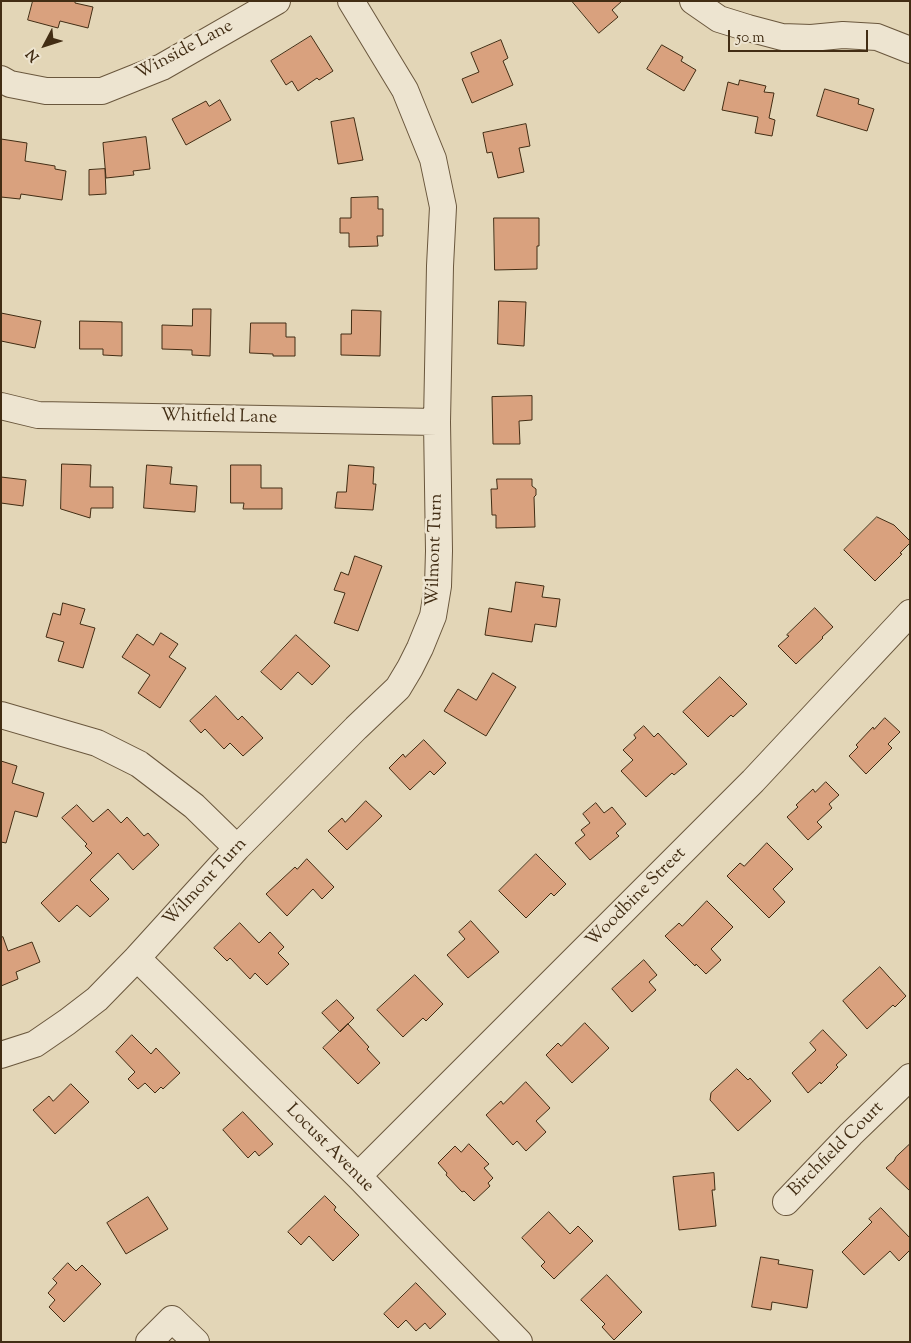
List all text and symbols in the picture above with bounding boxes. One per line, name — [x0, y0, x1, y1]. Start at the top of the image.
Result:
street label: Winside Lane — [133, 16, 237, 86]
north arrow — [20, 20, 70, 70]
scale bar — [731, 20, 871, 52]
text: 50 m — [736, 28, 765, 49]
text: N — [22, 44, 45, 65]
street label: Whitfield Lane — [161, 406, 277, 430]
street label: Wilmont Turn — [423, 493, 449, 607]
street label: Wilmont Turn — [160, 834, 252, 932]
street label: Woodbine Street — [583, 844, 691, 952]
street label: Birchfield Court — [785, 1098, 889, 1202]
street label: Locust Avenue — [280, 1100, 378, 1198]

